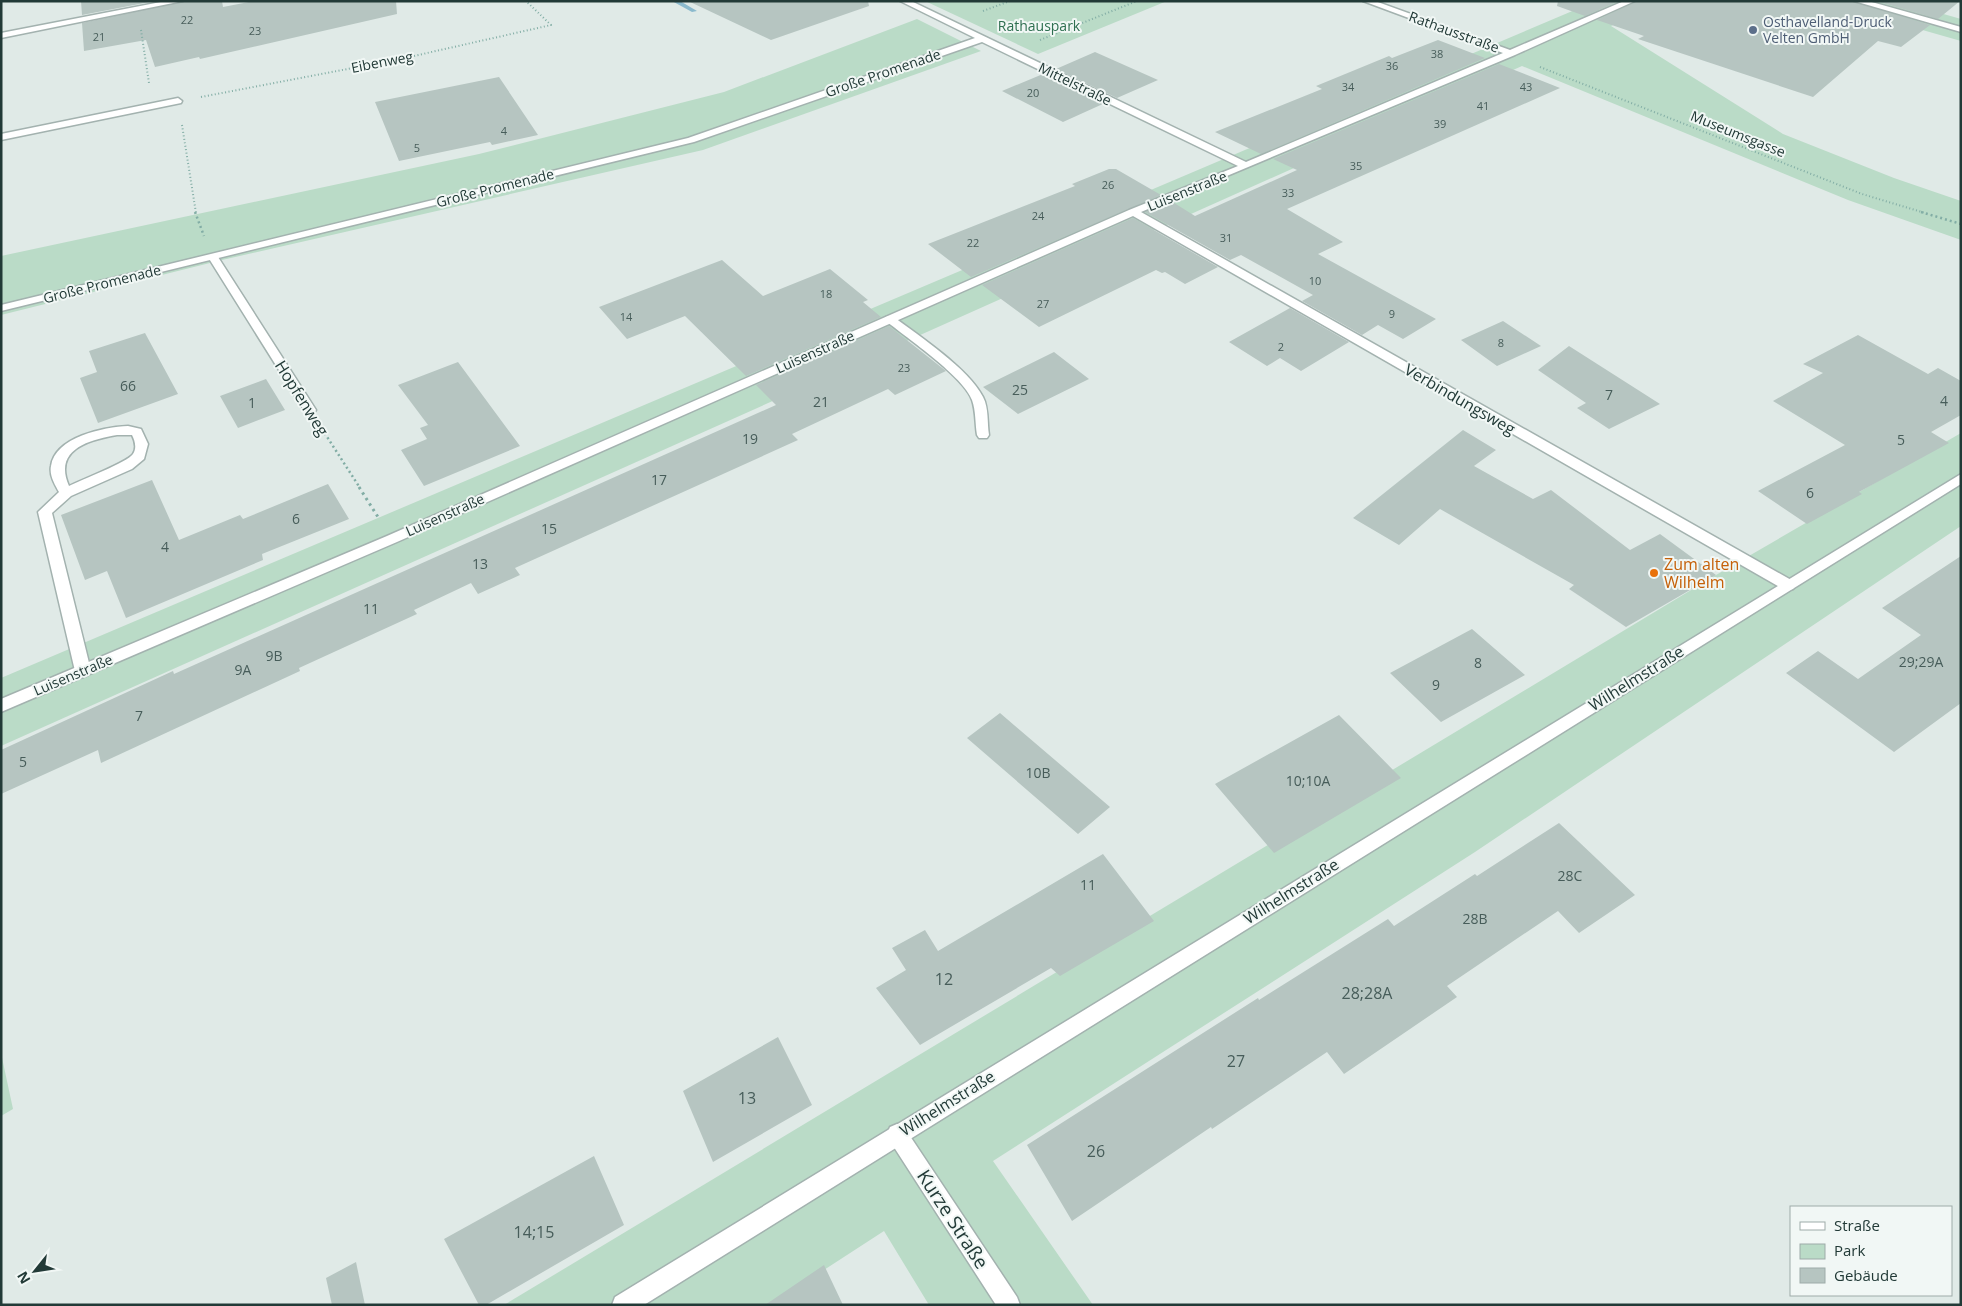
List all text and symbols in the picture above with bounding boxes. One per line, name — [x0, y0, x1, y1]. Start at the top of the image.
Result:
street label: Rathausstraße — [1406, 6, 1502, 57]
house number: 22 — [181, 12, 193, 27]
place label: Osthavelland-Druck Velten GmbH — [1763, 12, 1892, 47]
park label: Rathauspark — [998, 16, 1081, 35]
house number: 23 — [249, 23, 261, 38]
marker: Osthavelland-Druck Velten GmbH — [1747, 24, 1759, 36]
house number: 21 — [93, 29, 105, 44]
street label: Große Promenade — [823, 44, 943, 101]
street label: Eibenweg — [349, 46, 415, 77]
house number: 38 — [1431, 46, 1443, 61]
street label: Mittelstraße — [1035, 58, 1115, 110]
house number: 36 — [1386, 58, 1398, 73]
house number: 34 — [1342, 79, 1355, 94]
house number: 43 — [1520, 79, 1532, 94]
house number: 20 — [1027, 85, 1039, 100]
house number: 41 — [1477, 98, 1489, 113]
street label: Museumsgasse — [1688, 106, 1788, 161]
house number: 39 — [1434, 116, 1446, 131]
house number: 4 — [501, 123, 508, 138]
house number: 5 — [414, 140, 420, 155]
house number: 35 — [1350, 158, 1362, 173]
street label: Große Promenade — [434, 164, 556, 211]
street label: Luisenstraße — [1144, 166, 1230, 215]
house number: 26 — [1102, 177, 1114, 192]
house number: 33 — [1282, 185, 1294, 200]
house number: 24 — [1032, 208, 1045, 223]
house number: 31 — [1220, 230, 1232, 245]
house number: 22 — [967, 235, 979, 250]
street label: Große Promenade — [41, 260, 163, 307]
house number: 10 — [1309, 273, 1321, 288]
house number: 18 — [820, 286, 832, 301]
house number: 27 — [1037, 296, 1049, 311]
house number: 9 — [1389, 306, 1395, 321]
house number: 14 — [620, 309, 633, 324]
street label: Luisenstraße — [772, 326, 857, 377]
house number: 8 — [1498, 335, 1504, 350]
house number: 2 — [1278, 339, 1284, 354]
street label: Hopfenweg — [270, 356, 334, 440]
street label: Verbindungsweg — [1401, 358, 1520, 440]
house number: 23 — [898, 360, 910, 375]
house number: 66 — [120, 376, 136, 395]
house number: 25 — [1012, 380, 1028, 399]
house number: 7 — [1605, 385, 1613, 404]
house number: 4 — [1940, 391, 1948, 410]
house number: 21 — [813, 392, 829, 411]
house number: 1 — [248, 393, 256, 412]
house number: 19 — [742, 429, 758, 448]
house number: 5 — [1897, 430, 1905, 449]
house number: 17 — [651, 470, 667, 489]
house number: 6 — [1806, 483, 1814, 502]
street label: Luisenstraße — [402, 489, 487, 540]
house number: 6 — [292, 509, 300, 528]
house number: 15 — [541, 519, 557, 538]
house number: 4 — [161, 537, 169, 556]
place label: Zum alten Wilhelm — [1664, 553, 1739, 593]
house number: 13 — [472, 554, 488, 573]
marker: Zum alten Wilhelm — [1648, 567, 1660, 579]
house number: 11 — [363, 599, 379, 618]
street label: Wilhelmstraße — [1584, 640, 1688, 716]
house number: 9B — [265, 646, 283, 665]
street label: Luisenstraße — [30, 649, 115, 700]
house number: 29;29A — [1899, 652, 1943, 671]
house number: 8 — [1474, 653, 1482, 672]
house number: 9A — [235, 660, 252, 679]
house number: 9 — [1432, 675, 1440, 694]
house number: 7 — [135, 706, 143, 725]
house number: 5 — [19, 752, 27, 771]
house number: 10B — [1025, 763, 1051, 782]
house number: 10;10A — [1286, 771, 1330, 790]
street label: Wilhelmstraße — [1239, 853, 1343, 929]
house number: 28C — [1558, 866, 1583, 885]
house number: 11 — [1080, 875, 1096, 894]
house number: 28B — [1462, 909, 1488, 928]
house number: 12 — [935, 968, 953, 990]
house number: 28;28A — [1342, 982, 1393, 1004]
house number: 27 — [1227, 1050, 1245, 1072]
street label: Wilhelmstraße — [895, 1065, 999, 1141]
house number: 13 — [738, 1087, 756, 1109]
house number: 26 — [1087, 1140, 1105, 1162]
street label: Kurze Straße — [911, 1164, 995, 1274]
legend — [1790, 1206, 1952, 1296]
text: Straße — [1834, 1215, 1880, 1235]
house number: 14;15 — [514, 1221, 554, 1243]
text: Park — [1834, 1240, 1865, 1260]
north arrow — [10, 1246, 60, 1296]
text: Gebäude — [1834, 1265, 1898, 1285]
text: N — [12, 1268, 34, 1287]

